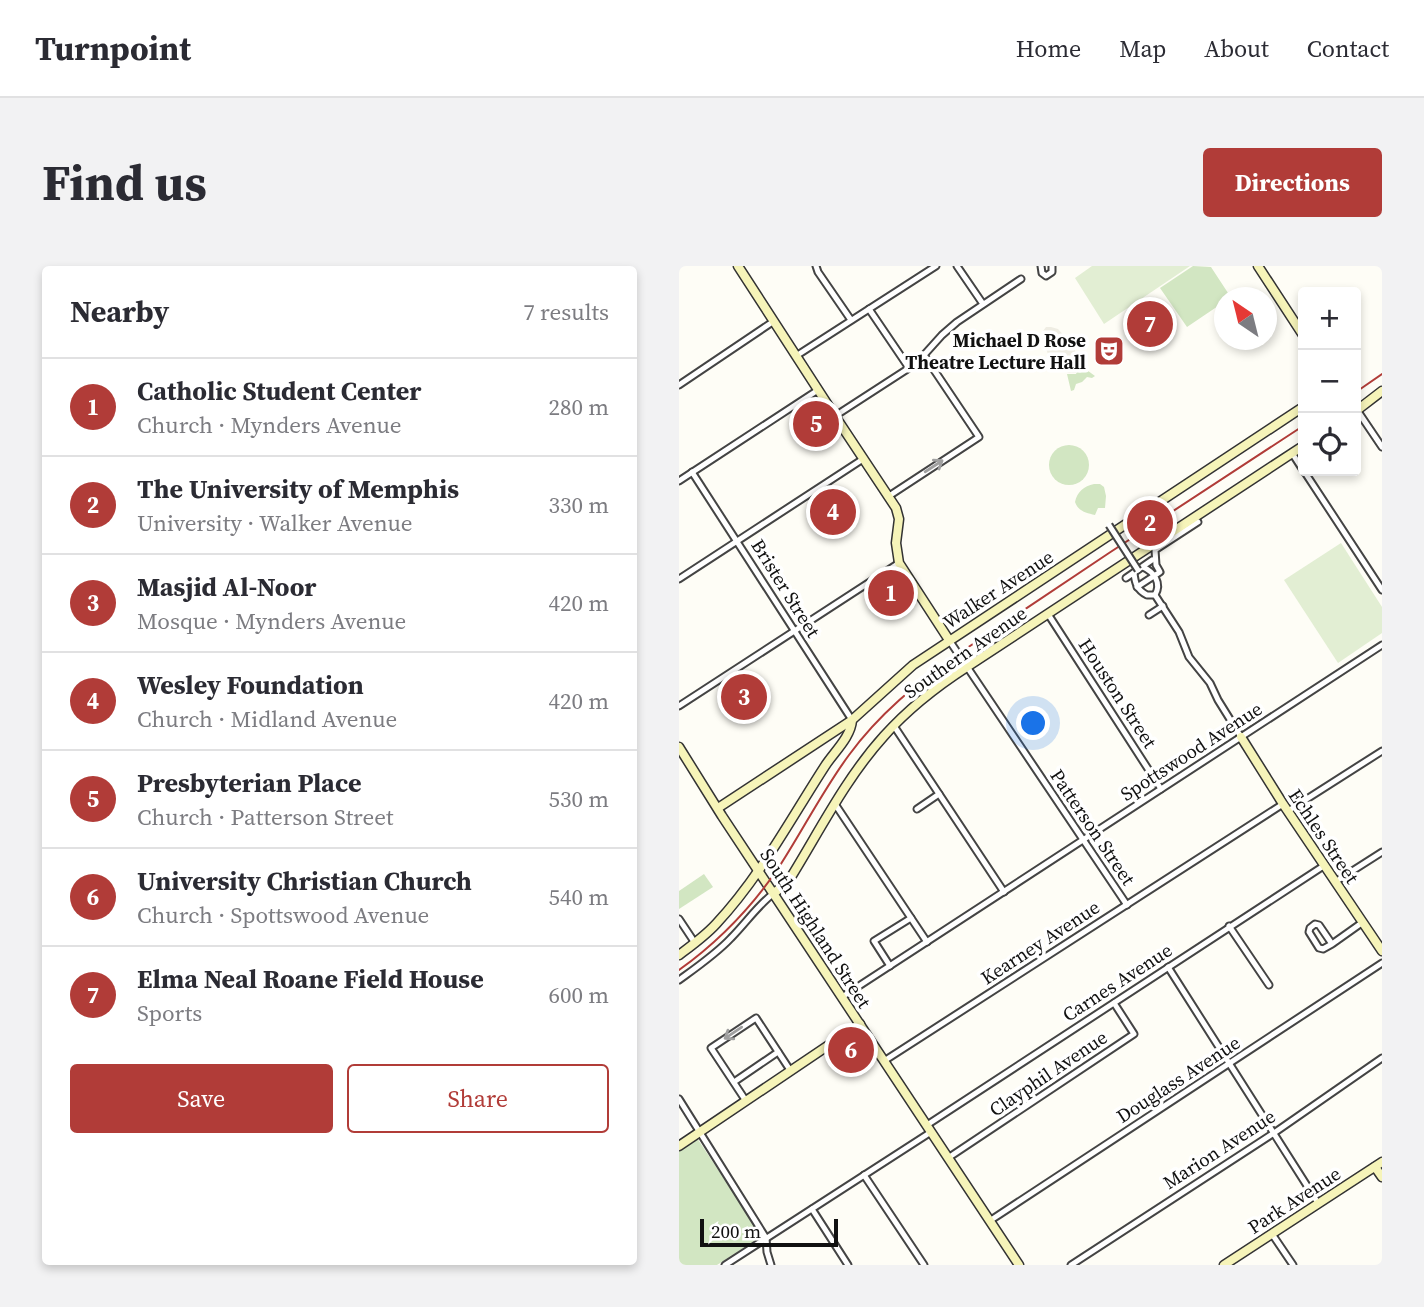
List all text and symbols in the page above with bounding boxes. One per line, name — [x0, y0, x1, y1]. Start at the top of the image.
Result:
text: Turnpoint — [35, 26, 191, 71]
text: Home — [1016, 32, 1081, 65]
text: Map — [1119, 32, 1166, 65]
text: About — [1204, 32, 1269, 65]
text: Contact — [1307, 32, 1389, 65]
button: Directions — [1203, 148, 1382, 217]
text: Find us — [42, 149, 207, 216]
north arrow — [1214, 287, 1277, 350]
map controls — [1298, 287, 1361, 476]
button: + — [1298, 287, 1361, 350]
text: Nearby — [70, 291, 169, 332]
text: 7 results — [523, 296, 609, 328]
pin: 7 — [1127, 298, 1173, 350]
place label: Michael D Rose Theatre Lecture Hall — [905, 327, 1086, 375]
theatre icon: Michael D Rose Theatre Lecture Hall — [1092, 334, 1126, 368]
button: − — [1298, 350, 1361, 413]
text: Catholic Student Center — [137, 373, 421, 409]
text: 1 — [87, 391, 99, 423]
text: 280 m — [548, 391, 609, 423]
pin: 5 — [793, 398, 839, 450]
text: Church · Mynders Avenue — [137, 409, 401, 441]
button: locate — [1298, 413, 1361, 476]
one-way arrow — [924, 459, 943, 474]
text: The University of Memphis — [137, 471, 459, 507]
pin: 4 — [810, 486, 856, 538]
text: 2 — [87, 489, 99, 521]
text: 330 m — [548, 489, 609, 521]
pin: 2 — [1127, 497, 1173, 549]
text: University · Walker Avenue — [137, 507, 412, 539]
street label: Brister Street — [745, 534, 827, 643]
street label: Walker Avenue — [938, 544, 1058, 634]
pin: 1 — [868, 567, 914, 619]
text: Masjid Al-Noor — [137, 569, 316, 605]
text: 3 — [87, 587, 99, 619]
text: 420 m — [548, 587, 609, 619]
street label: Southern Avenue — [898, 600, 1032, 704]
text: Mosque · Mynders Avenue — [137, 605, 406, 637]
street label: Houston Street — [1073, 633, 1164, 754]
text: Wesley Foundation — [137, 667, 364, 703]
pin: 3 — [721, 671, 767, 723]
text: 4 — [87, 685, 99, 717]
text: 420 m — [548, 685, 609, 717]
street label: Spottswood Avenue — [1115, 695, 1267, 807]
text: Church · Midland Avenue — [137, 703, 397, 735]
your location — [1016, 706, 1050, 740]
street label: Patterson Street — [1045, 764, 1142, 891]
text: Presbyterian Place — [137, 765, 362, 801]
text: 5 — [87, 783, 99, 815]
text: 530 m — [548, 783, 609, 815]
street label: Echles Street — [1283, 784, 1366, 889]
text: Church · Patterson Street — [137, 801, 394, 833]
street label: South Highland Street — [755, 843, 878, 1014]
text: University Christian Church — [137, 863, 472, 899]
text: 6 — [87, 881, 99, 913]
text: 540 m — [548, 881, 609, 913]
street label: Kearney Avenue — [975, 894, 1105, 990]
text: Church · Spottswood Avenue — [137, 899, 429, 931]
street label: Carnes Avenue — [1057, 937, 1177, 1027]
text: Elma Neal Roane Field House — [137, 961, 484, 997]
text: 7 — [87, 979, 99, 1011]
text: 600 m — [548, 979, 609, 1011]
text: Sports — [137, 997, 202, 1029]
pin: 6 — [828, 1024, 874, 1076]
street label: Clayphil Avenue — [984, 1024, 1112, 1122]
one-way arrow — [724, 1025, 743, 1040]
street label: Douglass Avenue — [1111, 1029, 1245, 1129]
button: Save — [70, 1064, 333, 1133]
button: Share — [347, 1064, 609, 1133]
street label: Marion Avenue — [1158, 1103, 1280, 1195]
street label: Park Avenue — [1243, 1160, 1345, 1240]
scale bar — [700, 1216, 838, 1248]
text: 200 m — [711, 1218, 761, 1244]

